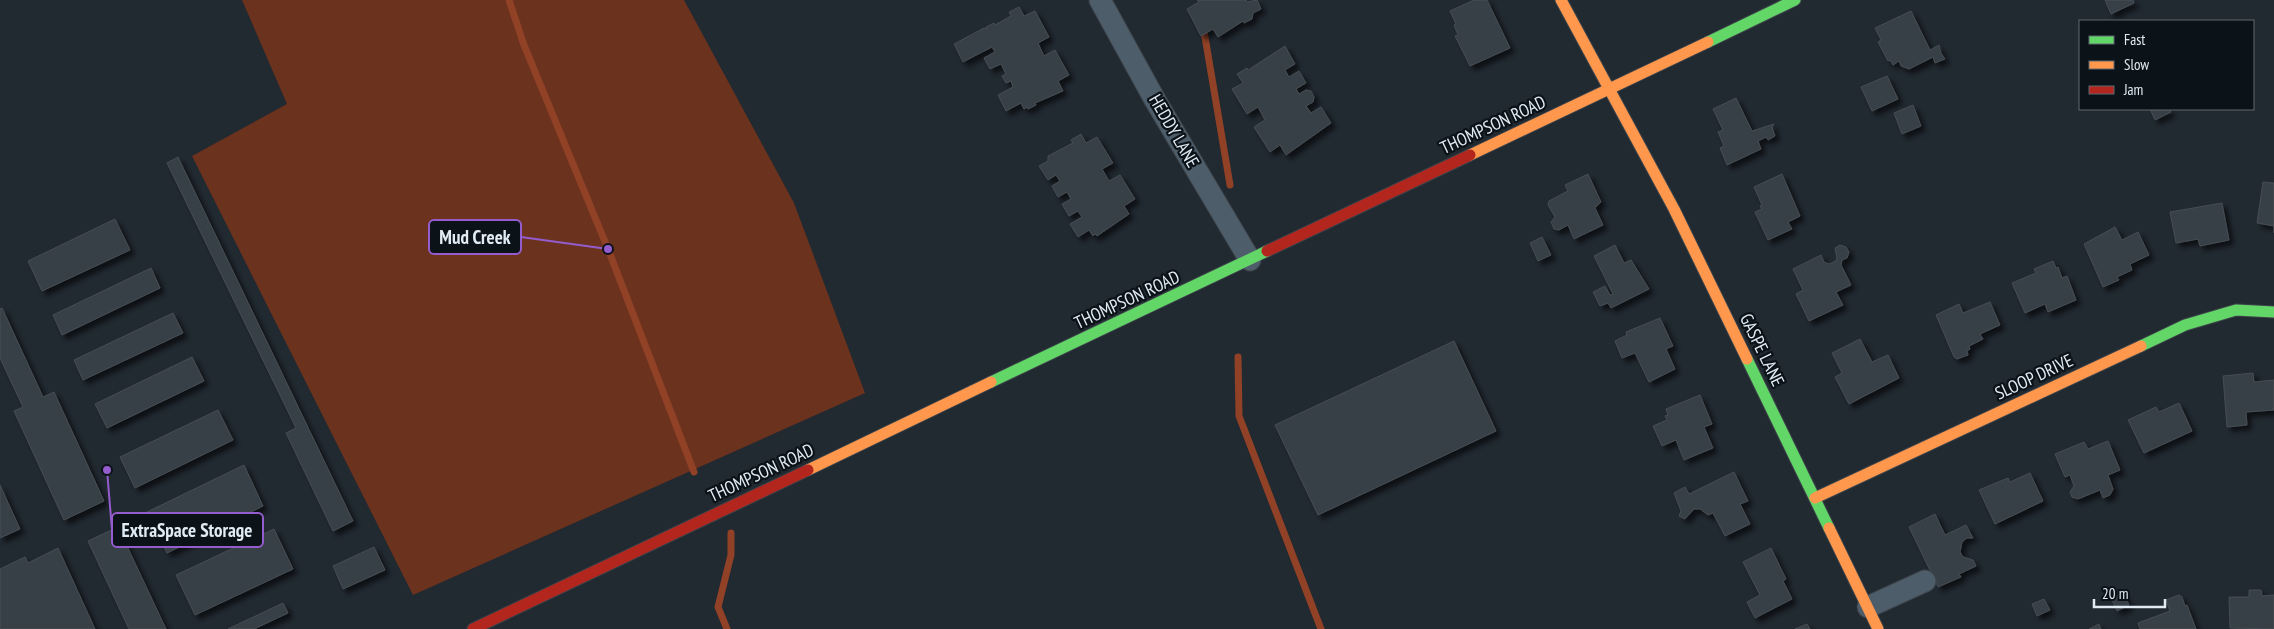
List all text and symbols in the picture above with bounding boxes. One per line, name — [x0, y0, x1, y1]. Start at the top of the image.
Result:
legend — [2079, 20, 2254, 110]
text: Fast — [2124, 30, 2145, 49]
text: Slow — [2124, 55, 2149, 74]
text: Jam — [2123, 80, 2143, 99]
street label: HEDDY LANE — [1144, 90, 1205, 171]
street label: THOMPSON ROAD — [1436, 90, 1549, 159]
callout: Mud Creek — [429, 220, 521, 254]
text: Mud Creek — [439, 225, 511, 249]
street label: THOMPSON ROAD — [1070, 265, 1183, 334]
street label: GASPE LANE — [1735, 310, 1790, 390]
street label: SLOOP DRIVE — [1991, 348, 2077, 405]
street label: THOMPSON ROAD — [704, 438, 817, 507]
callout: ExtraSpace Storage — [112, 513, 263, 547]
text: ExtraSpace Storage — [122, 518, 252, 542]
scale bar — [2094, 576, 2165, 608]
text: 20 m — [2102, 584, 2128, 603]

